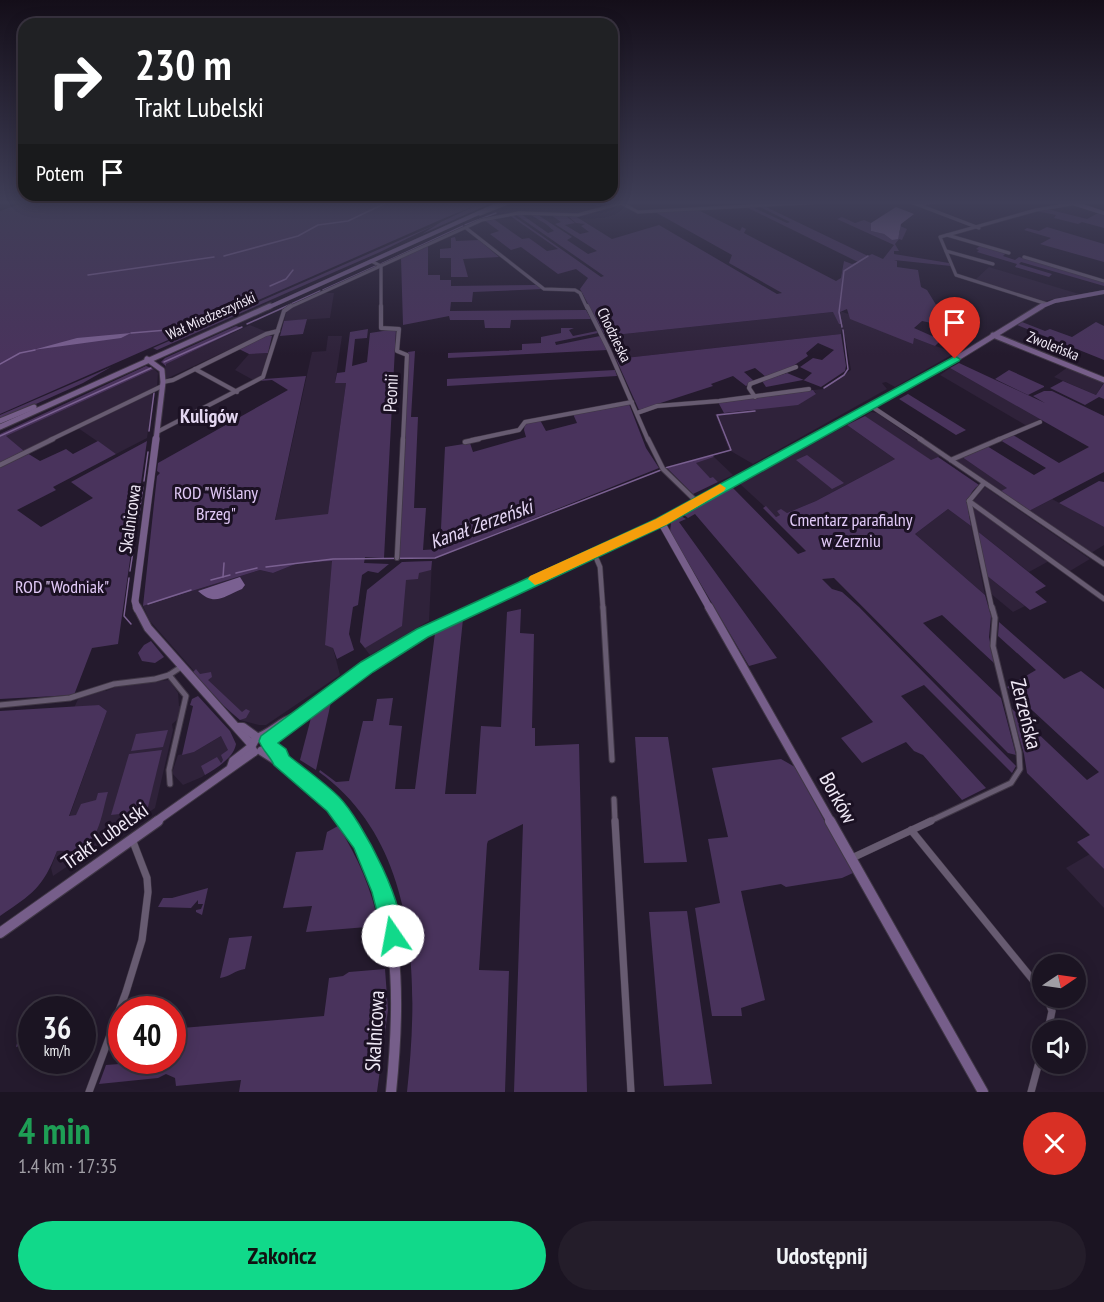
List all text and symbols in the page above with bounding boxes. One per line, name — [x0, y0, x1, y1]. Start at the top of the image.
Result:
text: 230 m — [135, 37, 232, 92]
icon: right — [36, 42, 114, 120]
text: Trakt Lubelski — [135, 90, 264, 124]
icon: arrive — [96, 156, 129, 189]
text: Potem — [36, 159, 84, 187]
street label: Wał Miedzeszyński — [163, 287, 258, 344]
pin — [929, 297, 980, 359]
street label: Chodzieska — [593, 304, 636, 365]
icon: arrive — [938, 306, 971, 339]
street label: Zwoleńska — [1024, 326, 1082, 365]
street label: Peonii — [378, 373, 403, 413]
district label: Kuligów — [180, 403, 239, 429]
park label: ROD "Wiślany Brzeg" — [174, 481, 258, 525]
street label: Skalnicowa — [113, 483, 146, 555]
water label: Kanał Zerzeński — [426, 493, 538, 555]
park label: Cmentarz parafialny w Zerzniu — [789, 508, 913, 552]
park label: ROD "Wodniak" — [15, 575, 109, 598]
street label: Zerzeńska — [1005, 676, 1048, 752]
street label: Borków — [814, 768, 864, 828]
street label: Trakt Lubelski — [56, 796, 153, 875]
position arrow — [361, 904, 425, 968]
north arrow — [1032, 954, 1086, 1008]
map controls — [1032, 954, 1086, 1074]
street label: Skalnicowa — [359, 990, 390, 1072]
speed limit sign: 40 — [108, 996, 186, 1074]
text: 36 — [43, 1008, 71, 1047]
button: sound — [1032, 1020, 1086, 1074]
text: km/h — [44, 1041, 70, 1060]
text: 4 min — [18, 1107, 91, 1154]
button: close — [1023, 1112, 1086, 1175]
text: 1.4 km · 17:35 — [18, 1153, 117, 1179]
button: Zakończ — [18, 1221, 546, 1290]
button: Udostępnij — [558, 1221, 1086, 1290]

